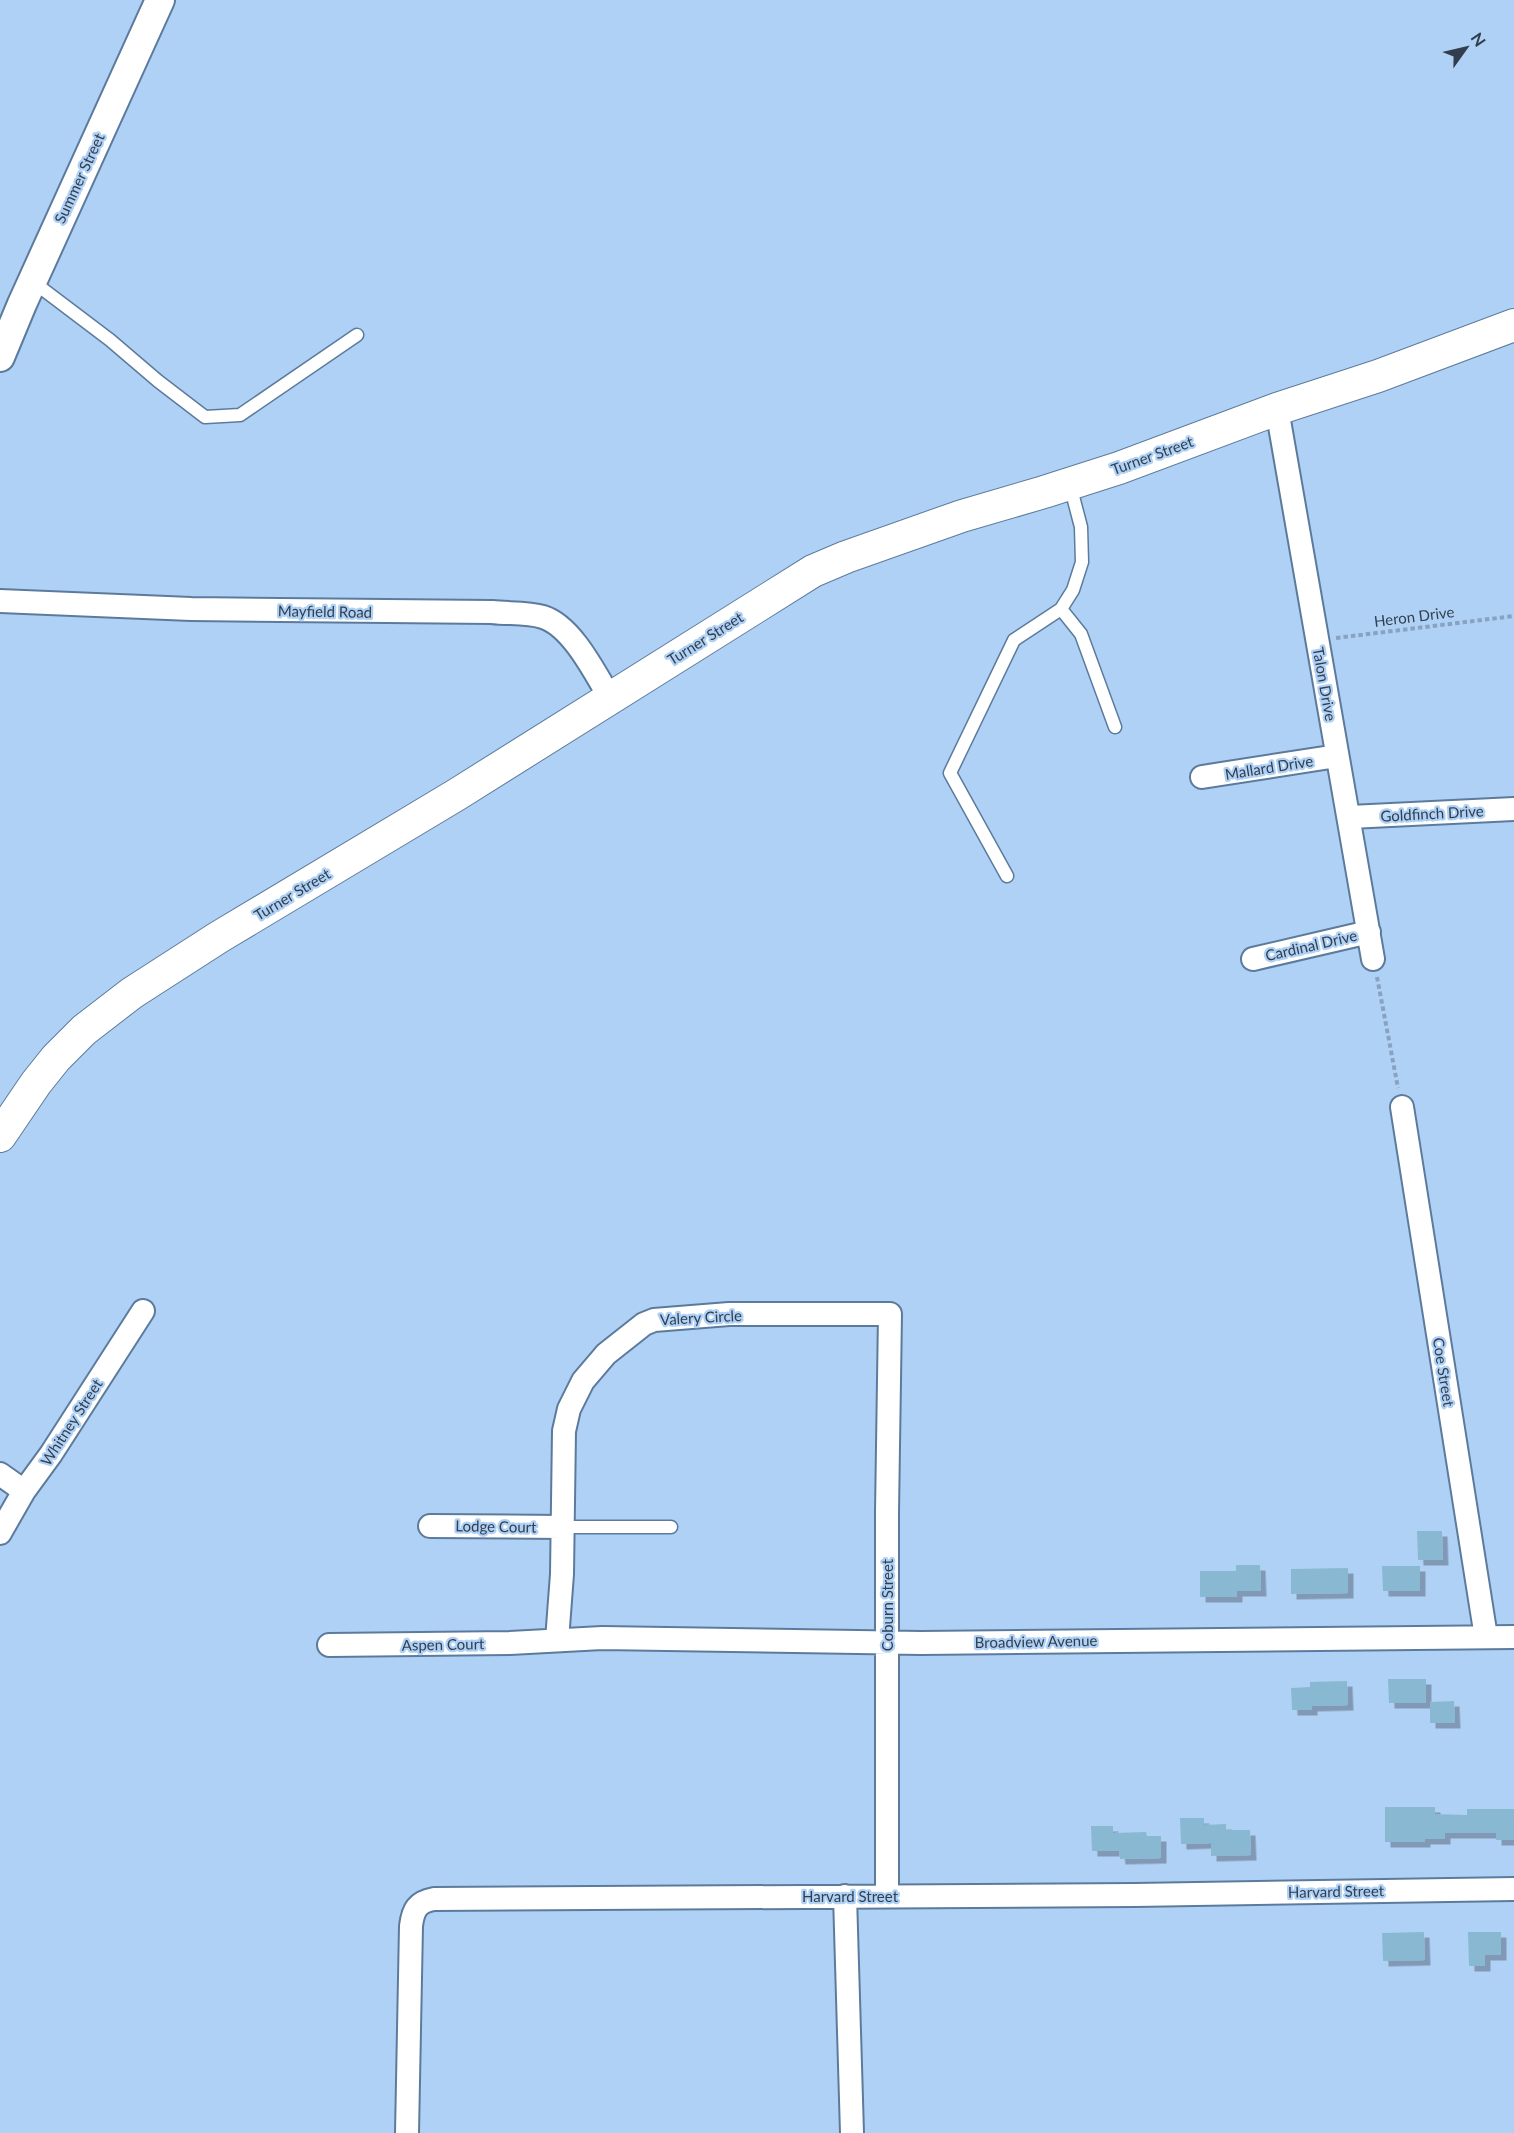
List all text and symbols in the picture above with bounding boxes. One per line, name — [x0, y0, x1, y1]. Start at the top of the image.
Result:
north arrow — [1436, 18, 1496, 78]
text: N — [1468, 29, 1490, 50]
street label: Summer Street — [50, 129, 108, 226]
street label: Turner Street — [1109, 432, 1196, 478]
street label: Mayfield Road — [278, 601, 372, 621]
street label: Heron Drive — [1373, 602, 1455, 630]
street label: Turner Street — [664, 607, 747, 668]
street label: Talon Drive — [1310, 646, 1340, 722]
street label: Mallard Drive — [1224, 751, 1314, 783]
street label: Goldfinch Drive — [1380, 801, 1484, 825]
street label: Turner Street — [251, 864, 334, 924]
street label: Cardinal Drive — [1263, 926, 1359, 964]
street label: Valery Circle — [660, 1306, 743, 1328]
street label: Coe Street — [1430, 1336, 1458, 1408]
street label: Whitney Street — [36, 1375, 106, 1469]
street label: Lodge Court — [455, 1516, 537, 1536]
street label: Coburn Street — [878, 1558, 896, 1651]
street label: Broadview Avenue — [975, 1631, 1098, 1651]
street label: Aspen Court — [401, 1634, 485, 1654]
street label: Harvard Street — [1288, 1881, 1385, 1901]
street label: Harvard Street — [802, 1887, 899, 1905]

